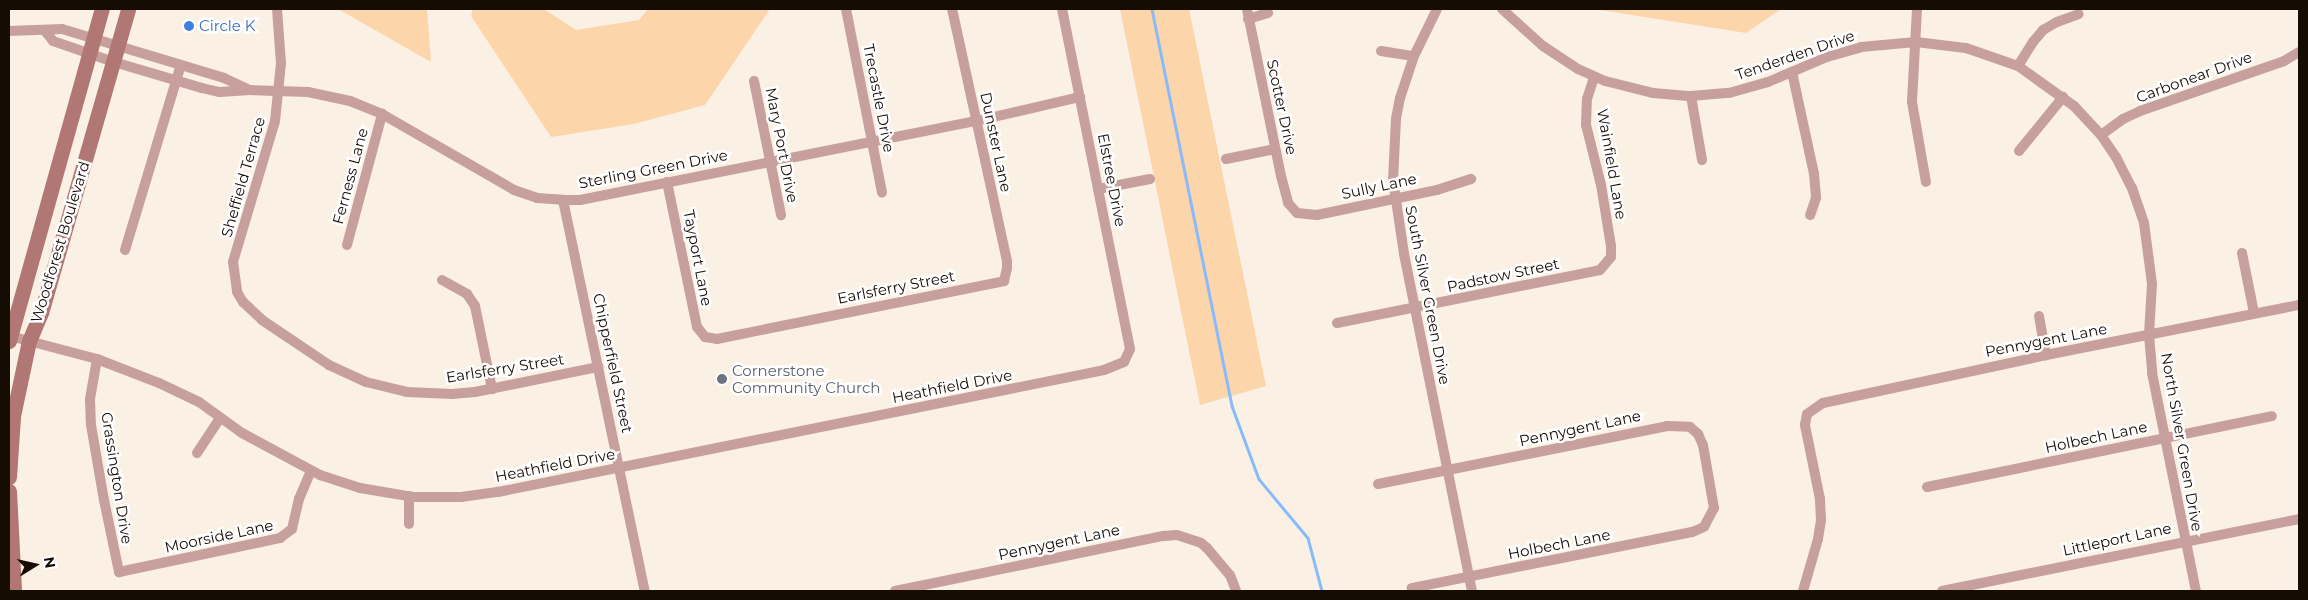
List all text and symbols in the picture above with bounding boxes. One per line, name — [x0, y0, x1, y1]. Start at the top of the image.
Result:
place label: Circle K — [199, 17, 256, 35]
marker: Circle K — [183, 20, 195, 32]
street label: Tenderden Drive — [1733, 26, 1857, 84]
street label: Trecastle Drive — [860, 42, 898, 154]
street label: Carbonear Drive — [2134, 48, 2254, 106]
street label: Scotter Drive — [1263, 58, 1301, 156]
street label: Mary Port Drive — [762, 86, 802, 204]
street label: Dunster Lane — [977, 90, 1015, 194]
street label: Wainfield Lane — [1593, 107, 1631, 221]
street label: Sheffield Terrace — [217, 115, 269, 239]
street label: Ferness Lane — [329, 126, 371, 226]
street label: Elstree Drive — [1094, 132, 1130, 228]
street label: Sterling Green Drive — [577, 146, 729, 192]
street label: Woodforest Boulevard — [27, 159, 93, 325]
street label: Sully Lane — [1340, 169, 1418, 203]
street label: South Silver Green Drive — [1402, 204, 1454, 386]
street label: Tayport Lane — [680, 208, 716, 308]
street label: Padstow Street — [1445, 254, 1561, 296]
street label: Earlsferry Street — [836, 267, 956, 307]
street label: Chipperfield Street — [589, 292, 637, 434]
street label: Pennygent Lane — [1983, 319, 2109, 361]
street label: Earlsferry Street — [445, 350, 565, 386]
street label: North Silver Green Drive — [2157, 351, 2207, 533]
place label: Cornerstone Community Church — [732, 361, 880, 396]
street label: Heathfield Drive — [891, 366, 1013, 406]
marker: Cornerstone Community Church — [716, 373, 728, 385]
street label: Pennygent Lane — [1518, 406, 1642, 450]
street label: Grassington Drive — [98, 411, 136, 545]
street label: Holbech Lane — [2043, 417, 2149, 457]
street label: Heathfield Drive — [494, 445, 616, 485]
street label: Moorside Lane — [163, 516, 275, 556]
street label: Littleport Lane — [2061, 519, 2173, 559]
street label: Pennygent Lane — [997, 520, 1121, 564]
street label: Holbech Lane — [1506, 525, 1612, 563]
north arrow — [10, 540, 60, 590]
text: N — [40, 555, 60, 570]

